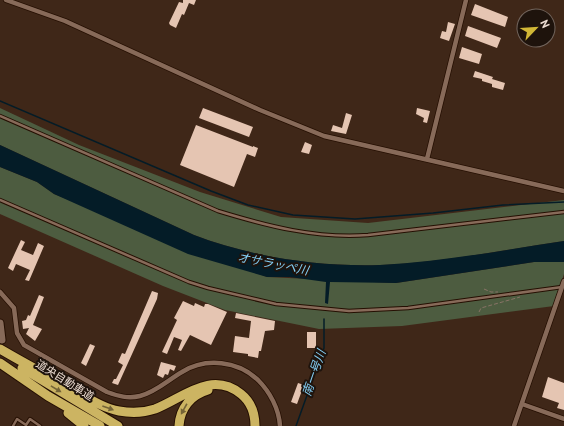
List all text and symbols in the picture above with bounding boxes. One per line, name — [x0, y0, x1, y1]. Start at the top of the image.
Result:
north arrow — [516, 8, 556, 48]
text: N — [537, 18, 553, 30]
water label: オサラッペ川 — [236, 249, 312, 278]
water label: 南一号川 — [299, 346, 329, 398]
street label: 道央自動車道 — [33, 357, 97, 403]
one-way arrow — [50, 386, 62, 393]
one-way arrow — [180, 403, 187, 415]
one-way arrow — [103, 405, 115, 411]

